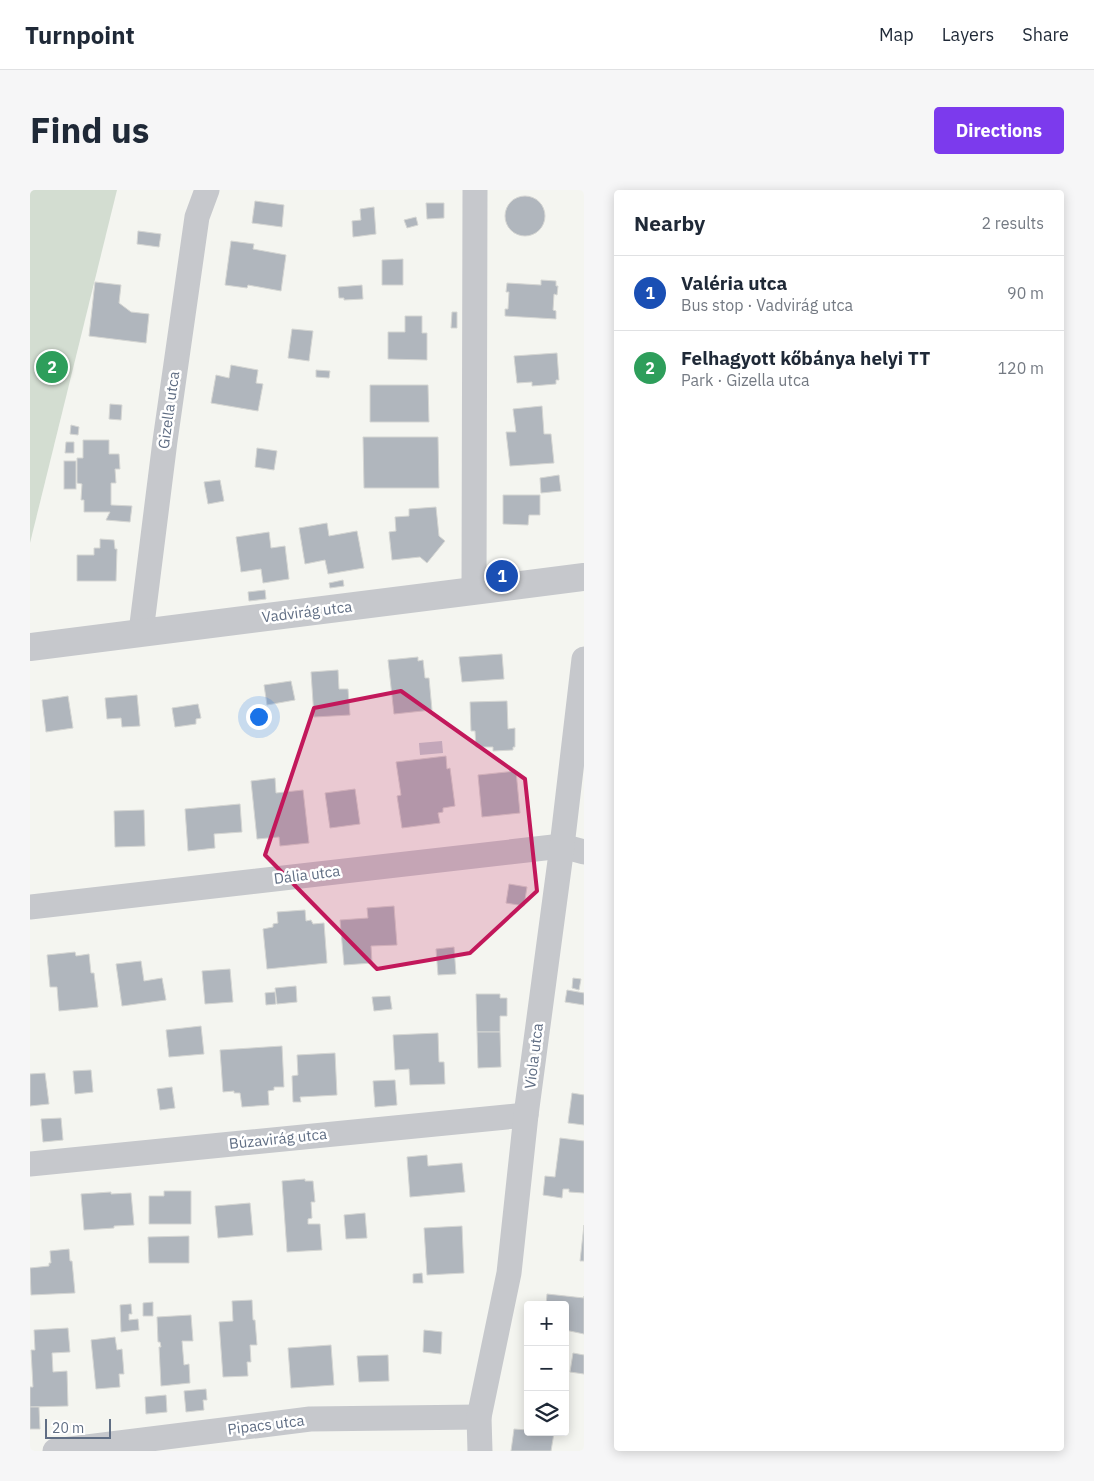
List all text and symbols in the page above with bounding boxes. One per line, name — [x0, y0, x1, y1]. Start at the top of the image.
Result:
text: Turnpoint — [25, 19, 135, 51]
text: Map — [879, 23, 914, 46]
text: Layers — [942, 23, 994, 46]
text: Share — [1022, 23, 1069, 46]
text: Find us — [30, 107, 149, 153]
button: Directions — [934, 107, 1064, 154]
text: Nearby — [634, 209, 705, 237]
text: 2 results — [981, 213, 1044, 233]
text: Valéria utca — [681, 271, 787, 295]
text: 1 — [645, 283, 655, 303]
text: 90 m — [1007, 283, 1044, 303]
text: Bus stop · Vadvirág utca — [681, 295, 853, 315]
text: Felhagyott kőbánya helyi TT — [681, 346, 930, 370]
pin: 2 — [36, 348, 68, 386]
text: 2 — [645, 358, 655, 378]
text: 120 m — [997, 358, 1044, 378]
street label: Gizella utca — [154, 370, 183, 450]
text: Park · Gizella utca — [681, 370, 810, 390]
pin: 1 — [486, 557, 518, 595]
street label: Vadvirág utca — [261, 597, 353, 626]
your location — [246, 704, 272, 730]
street label: Dália utca — [273, 861, 341, 888]
street label: Viola utca — [520, 1022, 547, 1090]
street label: Búzavirág utca — [228, 1124, 328, 1153]
map controls — [524, 1301, 569, 1436]
button: + — [524, 1301, 569, 1346]
button: − — [524, 1346, 569, 1391]
button: layers — [524, 1391, 569, 1436]
street label: Pipacs utca — [226, 1410, 305, 1439]
scale bar — [45, 1416, 111, 1439]
text: 20 m — [52, 1419, 84, 1437]

